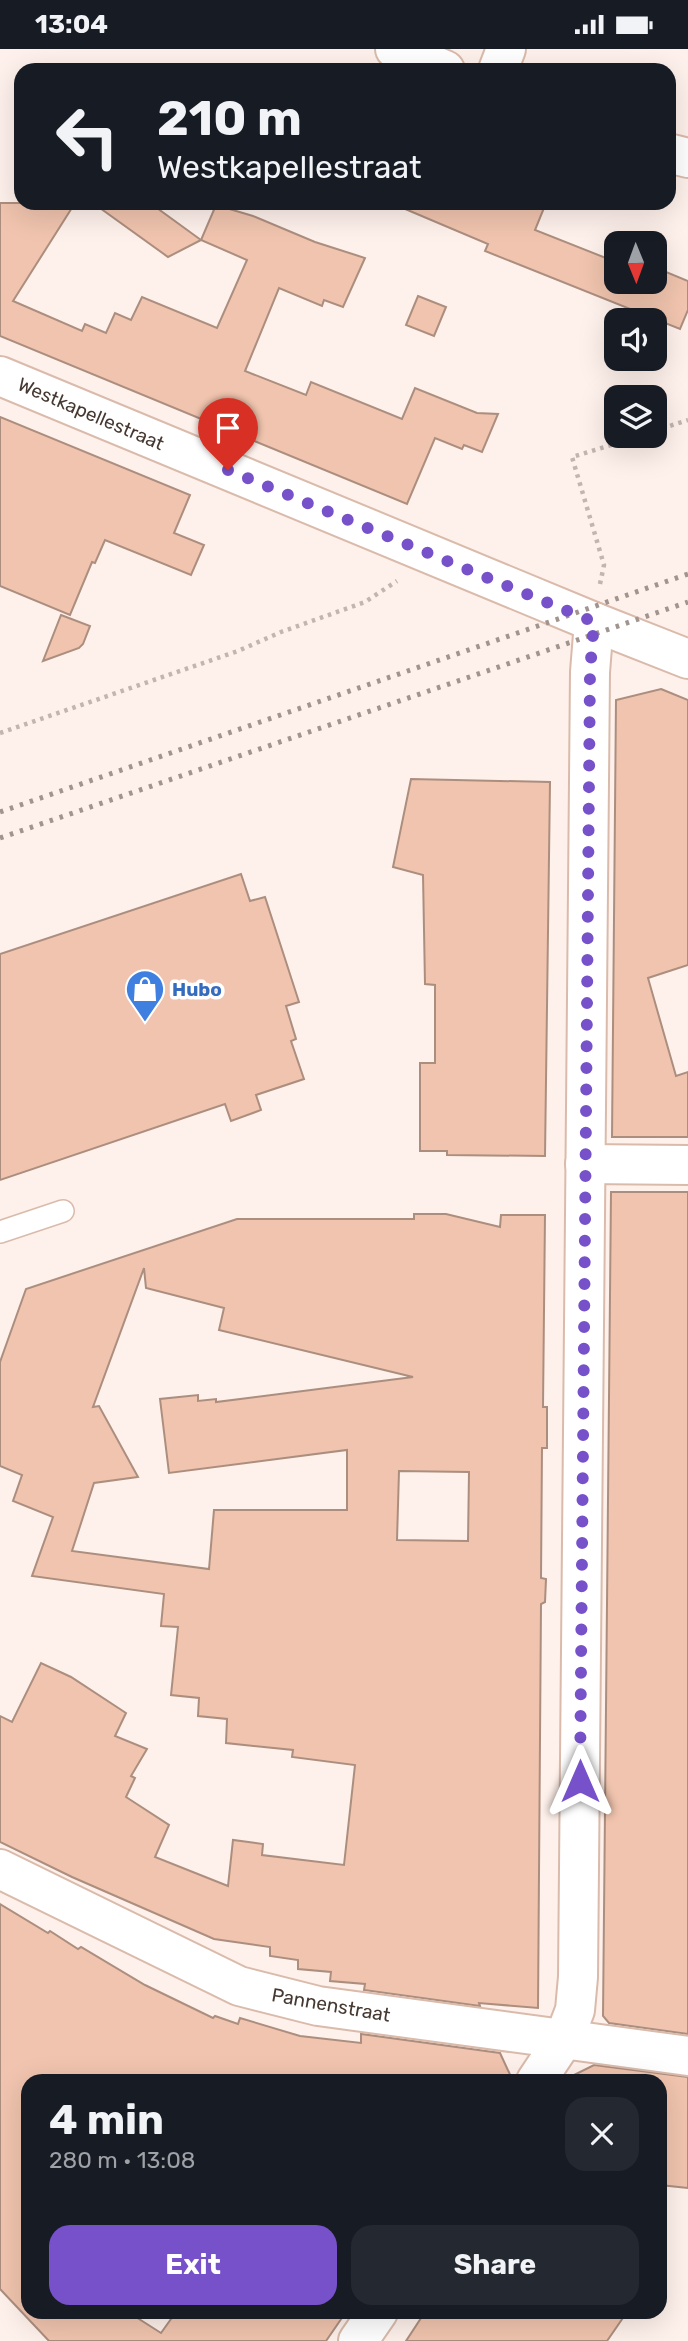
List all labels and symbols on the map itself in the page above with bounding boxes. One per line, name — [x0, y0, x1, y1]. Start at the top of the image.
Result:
north arrow — [604, 231, 667, 294]
street label: Westkapellestraat — [14, 373, 168, 455]
pin — [198, 398, 258, 470]
shop icon: Hubo — [124, 968, 166, 1023]
place label: Hubo — [172, 978, 222, 1001]
position arrow — [543, 1744, 617, 1818]
street label: Pannenstraat — [270, 1983, 393, 2027]

